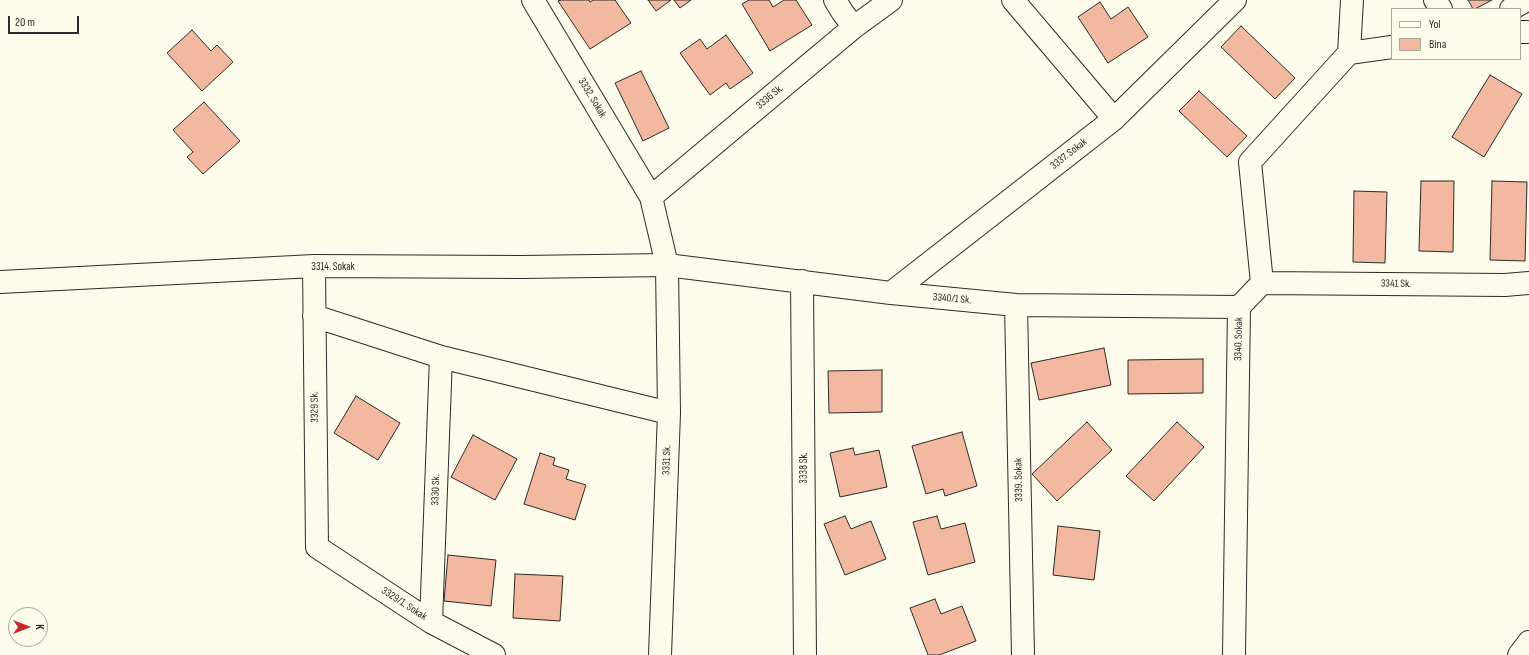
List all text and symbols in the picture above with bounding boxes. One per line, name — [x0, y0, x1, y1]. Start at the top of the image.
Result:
scale bar — [10, 8, 81, 34]
legend — [1391, 8, 1521, 60]
text: 20 m — [15, 15, 35, 30]
text: Yol — [1429, 17, 1441, 32]
text: Bina — [1429, 37, 1446, 52]
street label: 3332. Sokak — [575, 76, 609, 120]
street label: 3336 Sk. — [754, 82, 786, 112]
street label: 3337. Sokak — [1048, 136, 1090, 172]
street label: 3314. Sokak — [311, 260, 355, 274]
street label: 3341 Sk. — [1381, 277, 1411, 291]
street label: 3340/1 Sk. — [932, 291, 972, 307]
street label: 3340. Sokak — [1232, 317, 1246, 361]
street label: 3329 Sk. — [308, 391, 322, 423]
street label: 3331 Sk. — [660, 445, 674, 475]
street label: 3338 Sk. — [797, 452, 811, 484]
street label: 3339. Sokak — [1012, 458, 1026, 502]
street label: 3330 Sk. — [429, 474, 443, 506]
street label: 3329/1. Sokak — [379, 584, 429, 624]
north arrow — [8, 607, 48, 647]
text: K — [33, 624, 46, 630]

